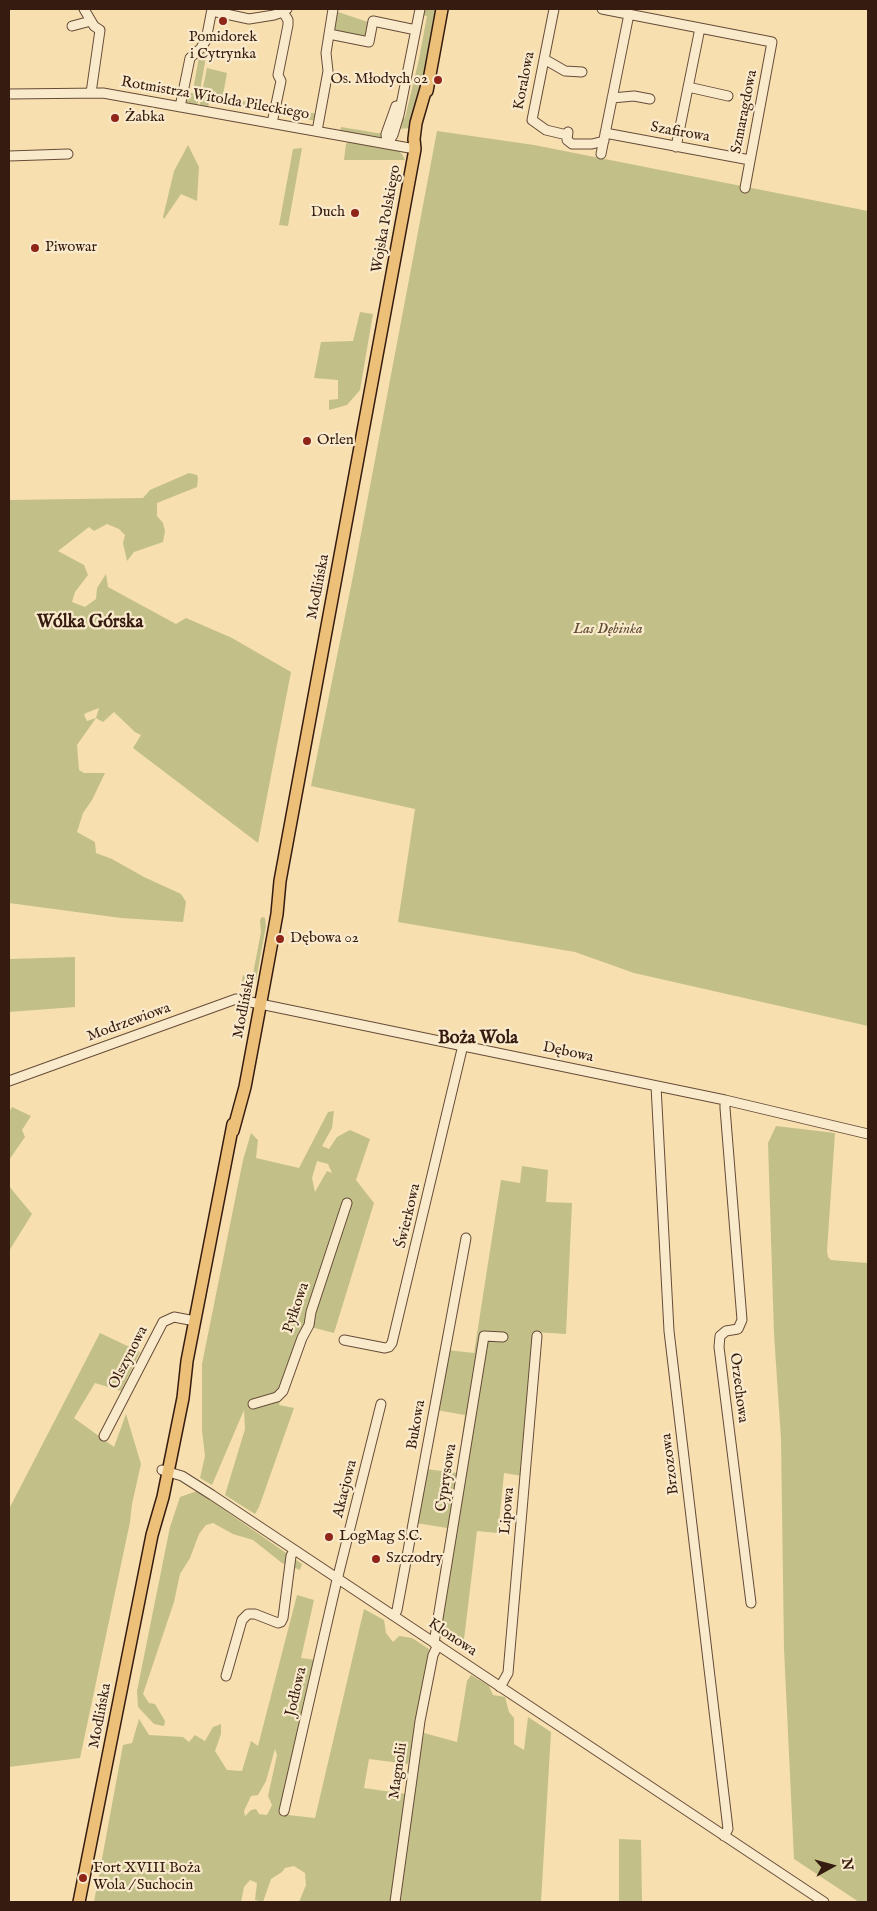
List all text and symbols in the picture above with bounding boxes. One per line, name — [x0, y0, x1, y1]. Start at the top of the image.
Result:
marker: Pomidorek i Cytrynka — [217, 15, 229, 27]
place label: Pomidorek i Cytrynka — [189, 29, 257, 64]
street label: Koralowa — [511, 50, 539, 112]
street label: Szmaragdowa — [728, 69, 762, 155]
place label: Os. Młodych 02 — [330, 71, 428, 89]
street label: Rotmistrza Witolda Pileckiego — [119, 74, 311, 124]
marker: Os. Młodych 02 — [432, 74, 444, 86]
place label: Żabka — [125, 109, 164, 127]
marker: Żabka — [109, 112, 121, 124]
street label: Szafirowa — [649, 119, 711, 147]
street label: Wojska Polskiego — [369, 164, 405, 274]
place label: Duch — [311, 204, 345, 222]
marker: Duch — [349, 207, 361, 219]
place label: Piwowar — [45, 239, 97, 257]
marker: Piwowar — [29, 242, 41, 254]
place label: Orlen — [317, 432, 354, 450]
marker: Orlen — [301, 435, 313, 447]
street label: Modlińska — [304, 553, 334, 621]
district label: Wólka Górska — [37, 612, 143, 634]
park label: Las Dębinka — [573, 621, 643, 639]
place label: Dębowa 02 — [290, 930, 359, 948]
marker: Dębowa 02 — [274, 933, 286, 945]
street label: Modlińska — [230, 972, 260, 1040]
street label: Modrzewiowa — [85, 1000, 173, 1046]
district label: Boża Wola — [438, 1028, 518, 1050]
street label: Dębowa — [541, 1039, 595, 1067]
street label: Świerkowa — [393, 1182, 425, 1250]
street label: Pyłkowa — [280, 1280, 314, 1336]
street label: Olszynowa — [105, 1323, 153, 1393]
street label: Orzechowa — [725, 1352, 751, 1424]
street label: Bukowa — [404, 1399, 430, 1451]
street label: Brzozowa — [658, 1432, 684, 1496]
street label: Cyprysowa — [433, 1443, 461, 1513]
street label: Akacjowa — [330, 1458, 362, 1520]
street label: Lipowa — [497, 1487, 519, 1535]
place label: LogMag S.C. — [339, 1528, 422, 1546]
marker: LogMag S.C. — [323, 1531, 335, 1543]
place label: Szczodry — [386, 1550, 443, 1568]
marker: Szczodry — [370, 1553, 382, 1565]
street label: Klonowa — [424, 1615, 480, 1661]
street label: Jodłowa — [283, 1666, 311, 1718]
street label: Modlińska — [86, 1682, 116, 1750]
street label: Magnolii — [386, 1742, 412, 1800]
north arrow — [807, 1841, 857, 1891]
text: N — [837, 1857, 857, 1871]
place label: Fort XVIII Boża Wola / Suchocin — [93, 1860, 200, 1895]
marker: Fort XVIII Boża Wola / Suchocin — [77, 1872, 89, 1884]

